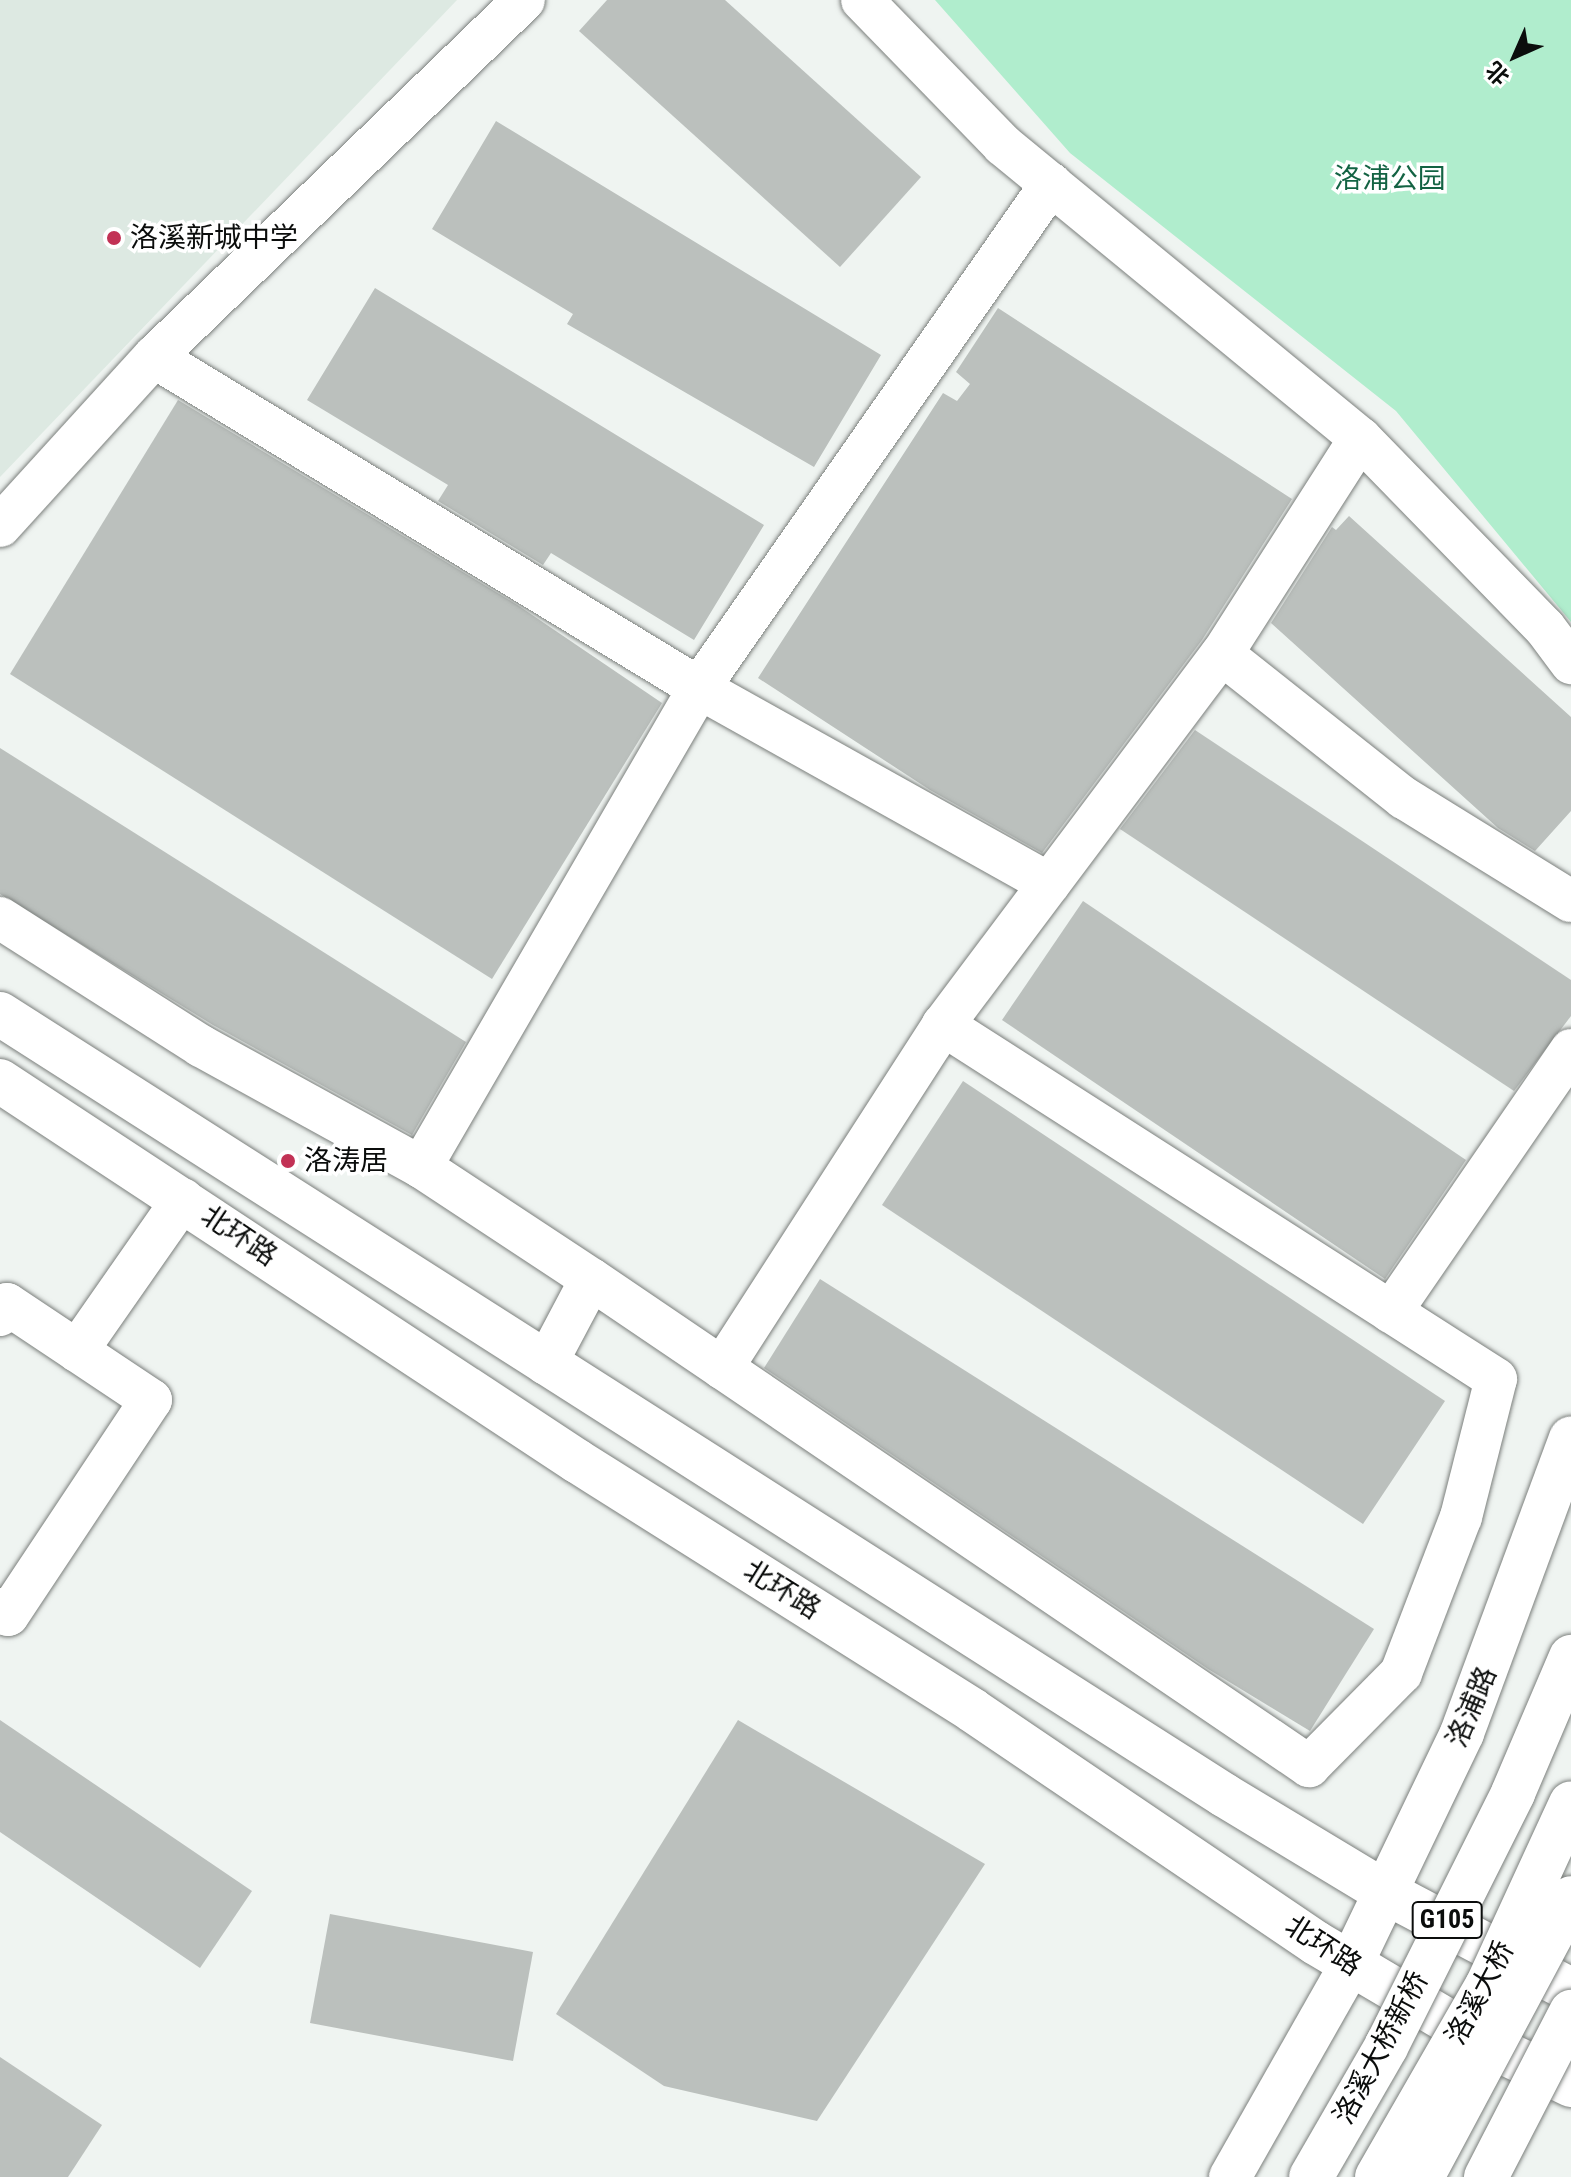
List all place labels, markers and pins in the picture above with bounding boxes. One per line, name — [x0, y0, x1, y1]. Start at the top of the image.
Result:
place label: 洛溪新城中学 — [130, 221, 298, 255]
marker: 洛溪新城中学 — [105, 229, 123, 247]
place label: 洛涛居 — [304, 1144, 388, 1178]
marker: 洛涛居 — [279, 1152, 297, 1170]

